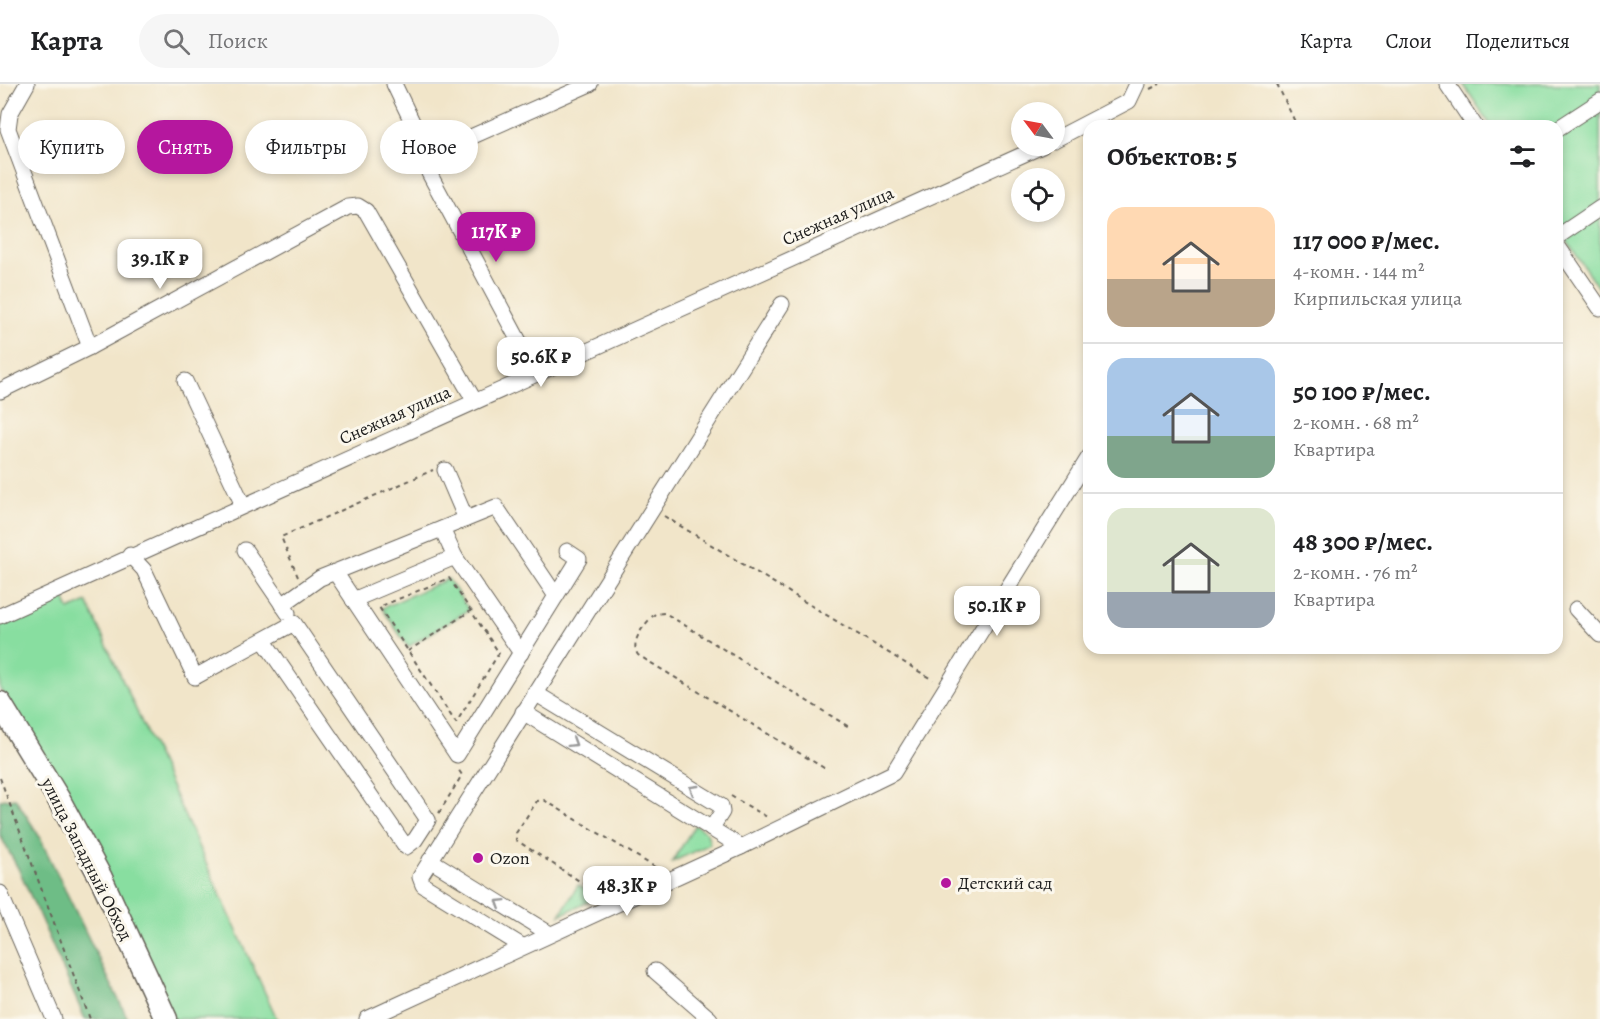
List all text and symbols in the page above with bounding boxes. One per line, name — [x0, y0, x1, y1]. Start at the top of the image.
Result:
search box — [139, 14, 559, 68]
text: Карта — [30, 22, 103, 60]
icon: search — [160, 25, 193, 58]
text: Поиск — [208, 26, 268, 56]
text: Карта — [1299, 27, 1352, 55]
text: Слои — [1385, 27, 1432, 55]
text: Поделиться — [1465, 27, 1570, 55]
north arrow — [1011, 102, 1065, 156]
map controls — [1011, 102, 1065, 222]
chip: Купить — [18, 120, 125, 174]
chip: Снять — [137, 120, 233, 174]
chip: Фильтры — [245, 120, 368, 174]
chip: Новое — [380, 120, 478, 174]
text: Объектов: 5 — [1107, 139, 1237, 174]
icon: filters — [1506, 140, 1539, 173]
button: locate — [1011, 168, 1065, 222]
street label: Снежная улица — [778, 180, 898, 251]
pin: 117K ₽ — [447, 212, 545, 263]
text: 117K ₽ — [471, 218, 521, 245]
text: 117 000 ₽/мес. — [1293, 223, 1440, 258]
icon: home — [1155, 231, 1227, 303]
pin: 39.1K ₽ — [105, 239, 215, 290]
text: 39.1K ₽ — [131, 245, 189, 272]
text: 4-комн. · 144 m² — [1293, 258, 1425, 285]
text: Кирпильская улица — [1293, 285, 1462, 312]
pin: 50.6K ₽ — [486, 337, 596, 388]
text: 50.6K ₽ — [511, 343, 571, 370]
text: 50 100 ₽/мес. — [1293, 374, 1431, 409]
street label: Снежная улица — [335, 379, 455, 450]
icon: home — [1155, 382, 1227, 454]
text: 2-комн. · 68 m² — [1293, 409, 1419, 436]
text: Квартира — [1293, 436, 1375, 463]
text: 48 300 ₽/мес. — [1293, 524, 1433, 559]
icon: home — [1155, 532, 1227, 604]
text: 2-комн. · 76 m² — [1293, 559, 1418, 586]
pin: 50.1K ₽ — [942, 586, 1052, 637]
text: Квартира — [1293, 586, 1375, 613]
text: 50.1K ₽ — [968, 592, 1026, 619]
one-way arrow — [567, 736, 577, 748]
street label: улица Западный Обход — [35, 773, 138, 944]
one-way arrow — [689, 785, 699, 797]
place label: Ozon — [490, 846, 530, 870]
marker: Ozon — [471, 851, 485, 865]
pin: 48.3K ₽ — [572, 866, 682, 917]
place label: Детский сад — [958, 871, 1052, 895]
text: 48.3K ₽ — [597, 872, 657, 899]
marker: Детский сад — [939, 876, 953, 890]
one-way arrow — [496, 898, 506, 910]

